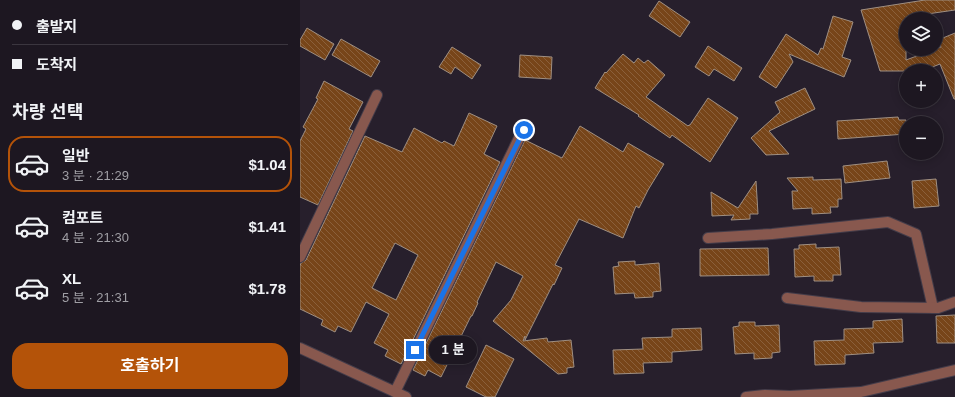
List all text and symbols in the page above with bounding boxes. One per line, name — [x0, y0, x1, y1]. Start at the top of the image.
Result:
map controls — [899, 12, 943, 160]
button: layers — [899, 12, 943, 56]
text: 출발지 — [36, 18, 77, 35]
text: 도착지 — [36, 56, 77, 73]
button: + — [899, 64, 943, 108]
text: 차량 선택 — [12, 102, 83, 122]
button: − — [899, 116, 943, 160]
route start — [515, 121, 533, 139]
icon: car — [14, 146, 50, 182]
text: 일반 — [62, 147, 90, 164]
text: $1.04 — [248, 156, 286, 173]
text: 3 분 · 21:29 — [62, 168, 129, 183]
icon: car — [14, 208, 50, 244]
text: 컴포트 — [62, 209, 103, 226]
text: $1.41 — [248, 218, 286, 235]
text: 4 분 · 21:30 — [62, 230, 129, 245]
icon: car — [14, 270, 50, 306]
text: XL — [62, 270, 81, 287]
text: $1.78 — [248, 280, 286, 297]
text: 5 분 · 21:31 — [62, 290, 129, 305]
callout: 1 분 — [429, 336, 477, 364]
route end — [406, 341, 424, 359]
text: 1 분 — [442, 342, 464, 357]
button: 호출하기 — [12, 343, 288, 389]

